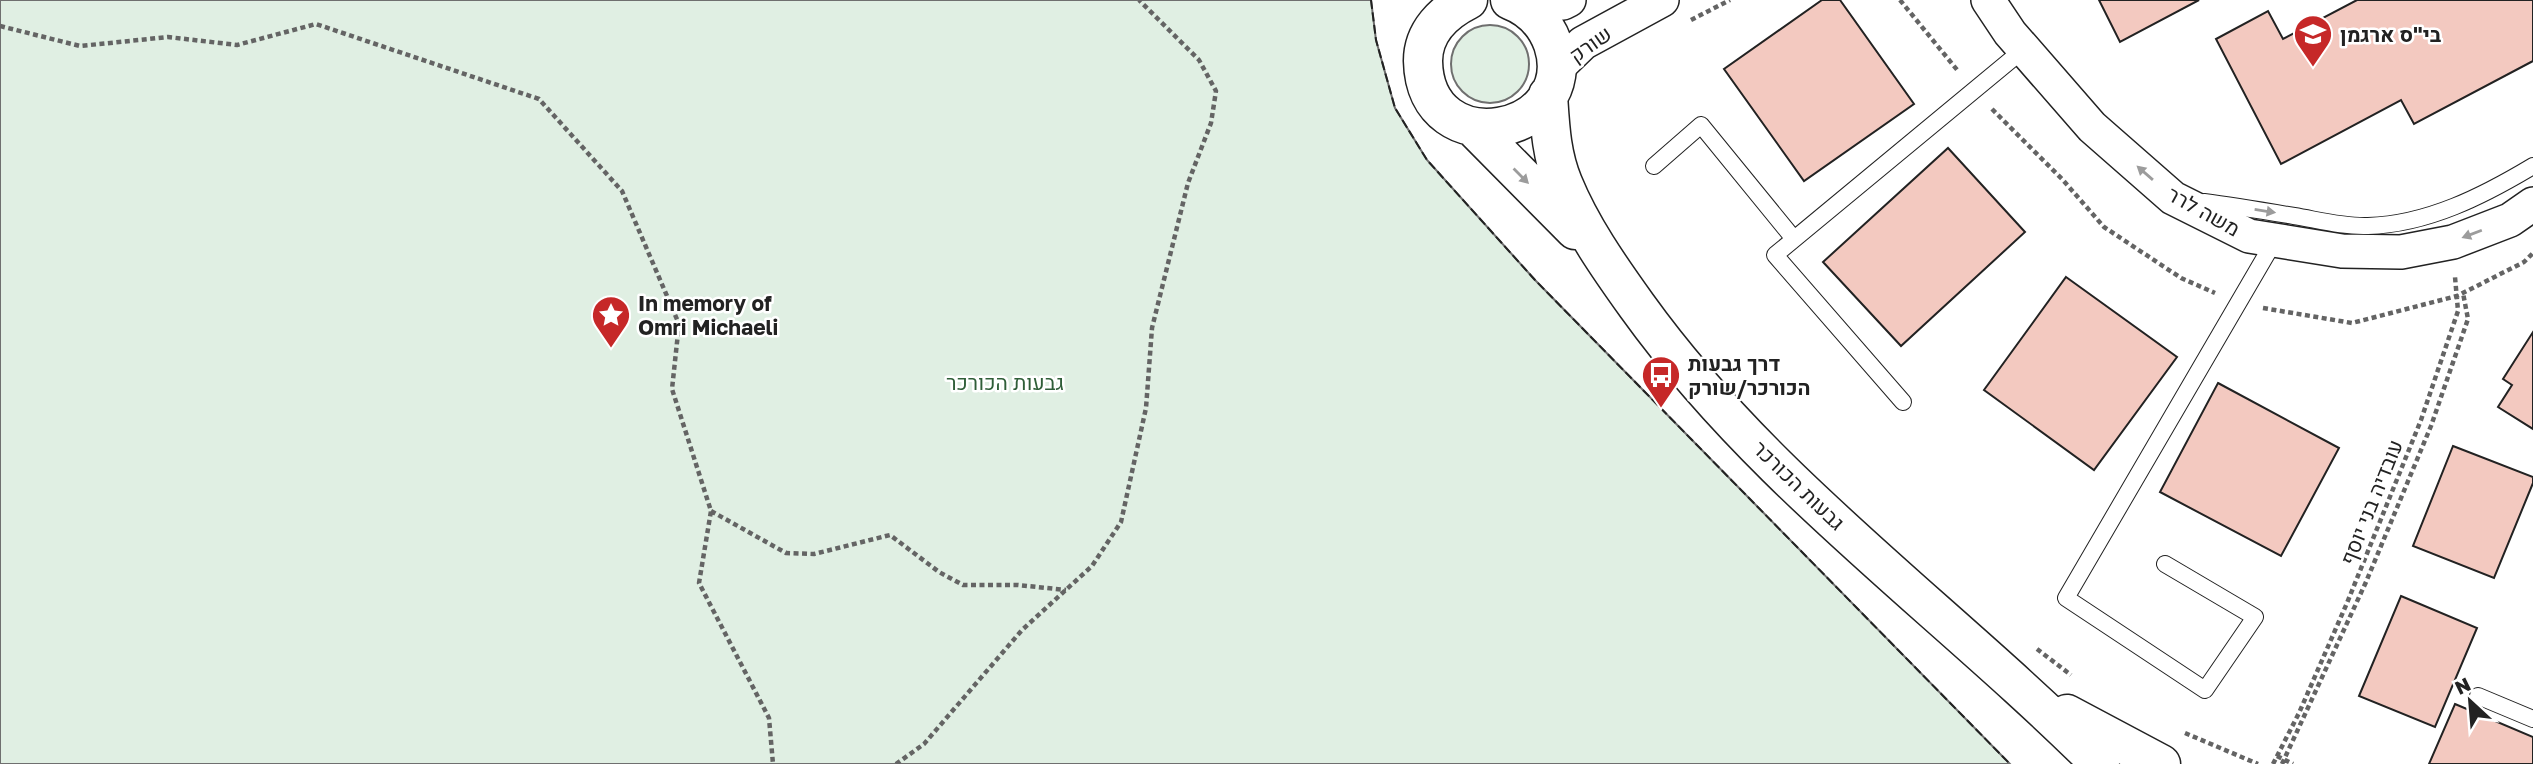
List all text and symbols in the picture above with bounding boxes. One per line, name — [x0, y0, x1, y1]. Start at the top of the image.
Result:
school or university icon: בי"ס ארגמן — [2292, 13, 2334, 68]
street label: שורק — [1564, 20, 1616, 68]
place label: בי"ס ארגמן — [2340, 21, 2442, 47]
one-way arrow — [2136, 166, 2153, 181]
one-way arrow — [1512, 168, 1529, 185]
street label: משה לרר — [2163, 180, 2245, 242]
one-way arrow — [2254, 206, 2276, 217]
one-way arrow — [2462, 229, 2483, 240]
place label: In memory of Omri Michaeli — [638, 290, 778, 340]
place icon: In memory of Omri Michaeli — [590, 294, 632, 349]
place label: דרך גבעות הכורכר/שורק — [1688, 350, 1811, 400]
bus stop icon: דרך גבעות הכורכר/שורק — [1640, 354, 1682, 409]
park label: גבעות הכורכר — [946, 369, 1064, 395]
street label: גבעות הכורכר — [1748, 435, 1850, 535]
street label: עובדיה בני יוסף — [2334, 436, 2408, 568]
north arrow — [2435, 666, 2505, 736]
text: N — [2451, 672, 2474, 699]

